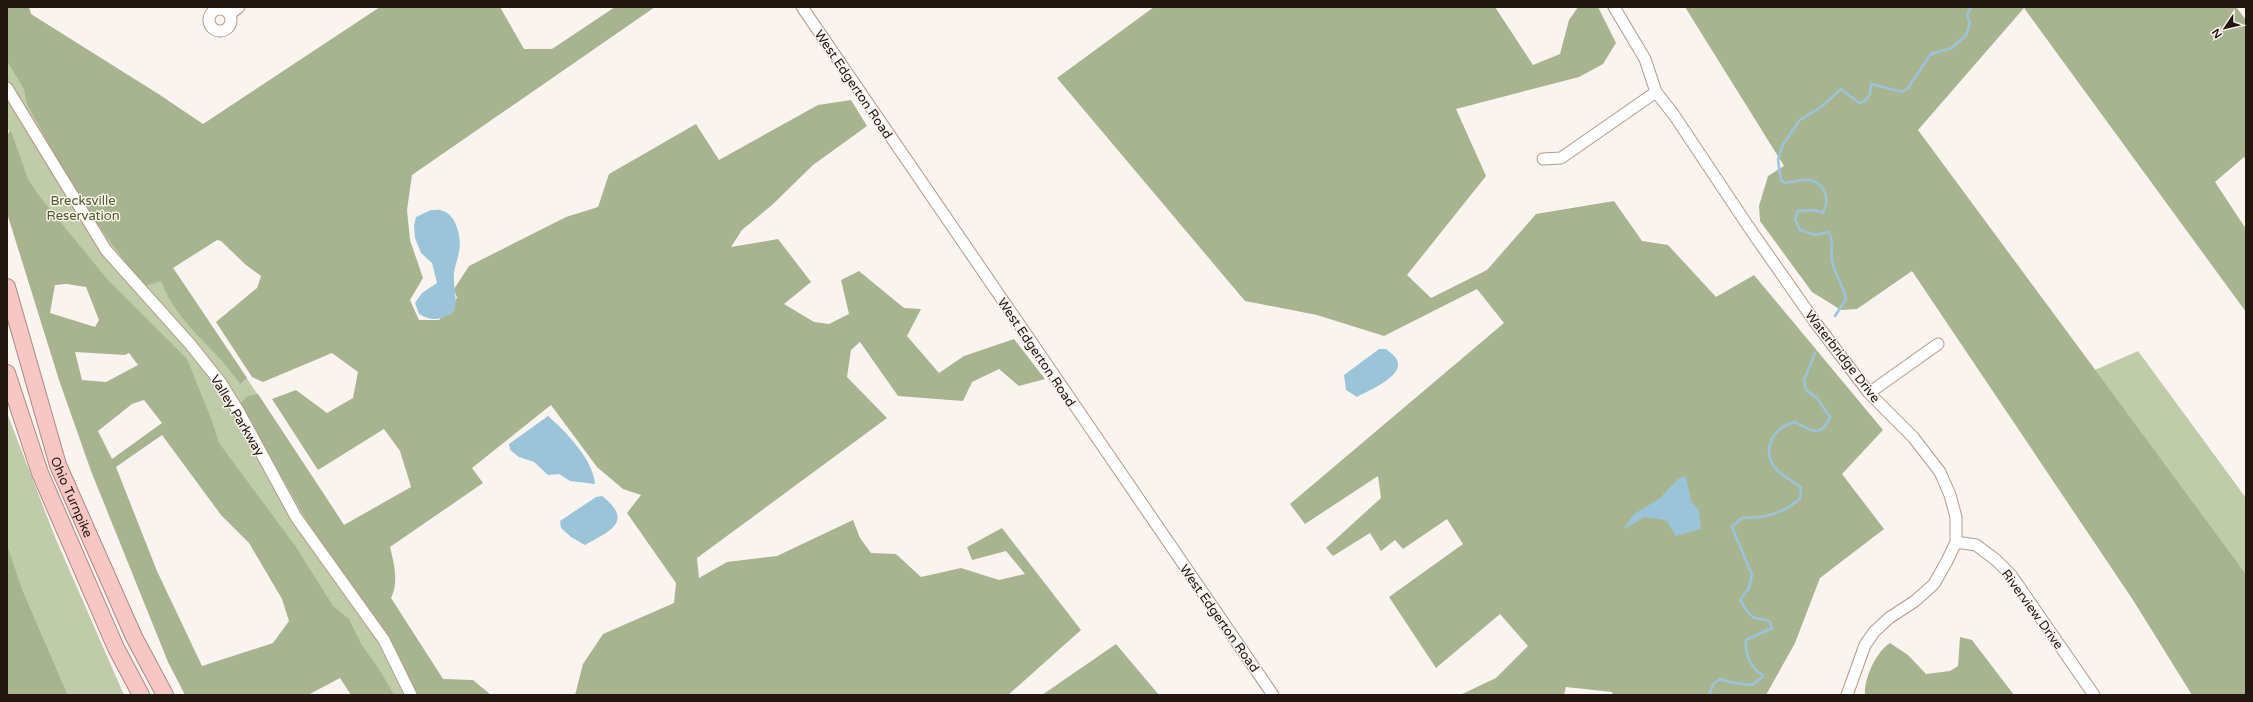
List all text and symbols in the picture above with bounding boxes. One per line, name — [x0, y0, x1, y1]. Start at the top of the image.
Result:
north arrow — [2205, 8, 2245, 48]
text: N — [2209, 26, 2225, 41]
street label: West Edgerton Road — [811, 27, 896, 142]
park label: Brecksville Reservation — [46, 193, 120, 224]
street label: West Edgerton Road — [994, 295, 1079, 410]
street label: Waterbridge Drive — [1801, 307, 1883, 406]
street label: Valley Parkway — [207, 372, 268, 459]
street label: Ohio Turnpike — [47, 455, 96, 540]
street label: West Edgerton Road — [1176, 562, 1262, 676]
street label: Riverview Drive — [1998, 567, 2067, 653]

